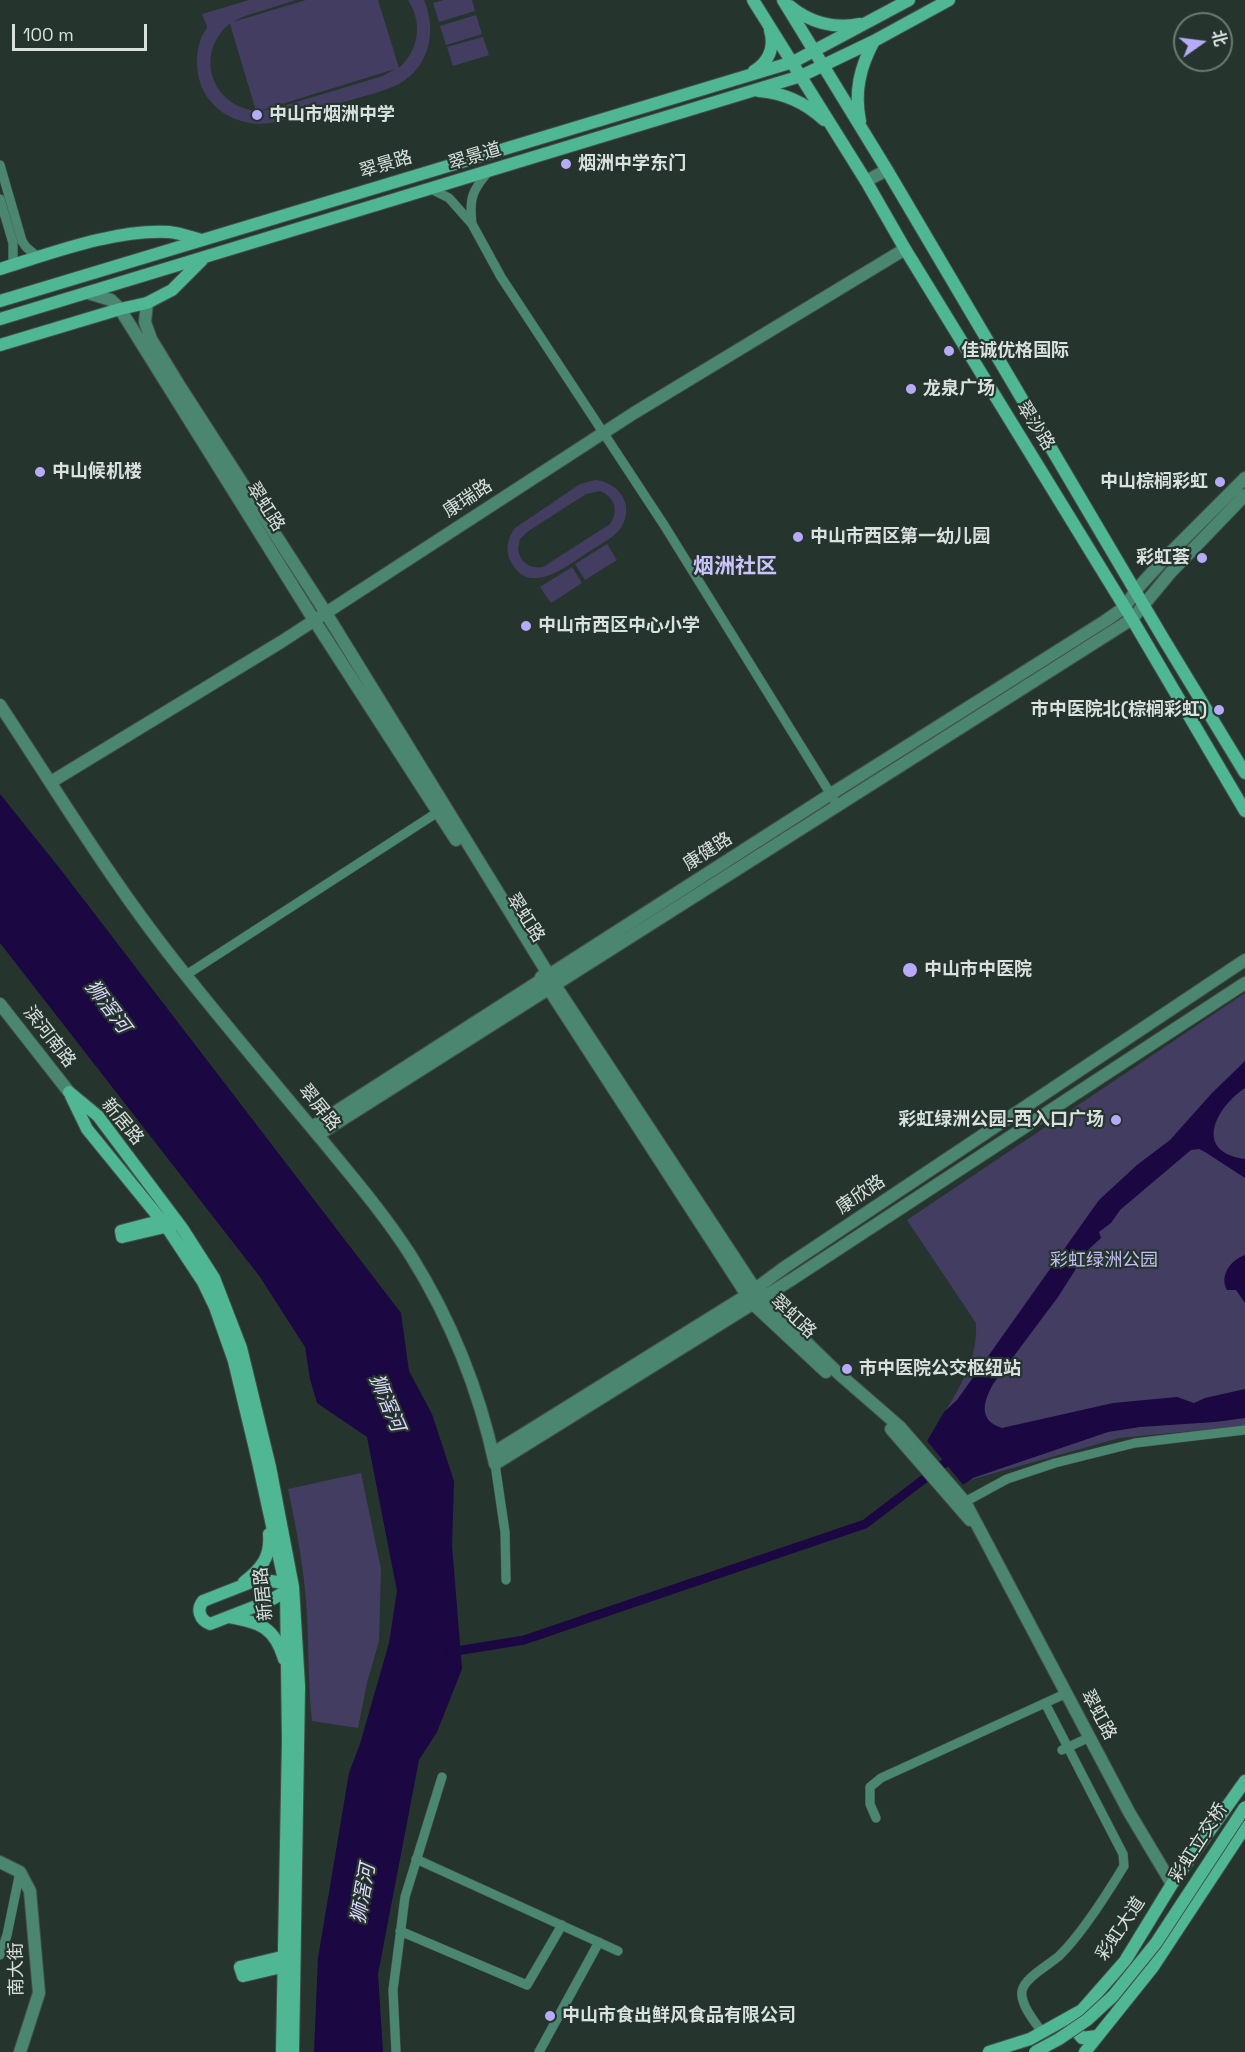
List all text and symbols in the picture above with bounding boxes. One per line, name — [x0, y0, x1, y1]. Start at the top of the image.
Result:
scale bar — [15, 12, 150, 50]
north arrow — [1173, 12, 1233, 72]
text: 100 m — [23, 23, 74, 46]
text: 北 — [1207, 28, 1231, 48]
place label: 中山市烟洲中学 — [269, 104, 395, 126]
marker: 中山市烟洲中学 — [250, 108, 264, 122]
street label: 翠景道 — [446, 139, 504, 175]
street label: 翠景路 — [357, 147, 415, 183]
place label: 烟洲中学东门 — [578, 153, 686, 175]
marker: 烟洲中学东门 — [559, 157, 573, 171]
place label: 佳诚优格国际 — [961, 340, 1069, 362]
marker: 佳诚优格国际 — [942, 344, 956, 358]
place label: 龙泉广场 — [923, 378, 995, 400]
marker: 龙泉广场 — [904, 382, 918, 396]
street label: 翠沙路 — [1012, 397, 1058, 455]
place label: 中山候机楼 — [52, 461, 142, 483]
marker: 中山候机楼 — [33, 465, 47, 479]
place label: 中山棕榈彩虹 — [1100, 471, 1208, 493]
street label: 康瑞路 — [439, 475, 497, 523]
marker: 中山棕榈彩虹 — [1213, 475, 1227, 489]
street label: 翠虹路 — [242, 478, 288, 536]
place label: 中山市西区第一幼儿园 — [810, 526, 990, 548]
marker: 中山市西区第一幼儿园 — [791, 530, 805, 544]
place label: 彩虹荟 — [1136, 547, 1190, 569]
marker: 彩虹荟 — [1195, 551, 1209, 565]
district label: 烟洲社区 — [693, 554, 777, 580]
place label: 中山市西区中心小学 — [538, 615, 700, 637]
marker: 中山市西区中心小学 — [519, 619, 533, 633]
place label: 市中医院北(棕榈彩虹) — [1031, 699, 1207, 721]
marker: 市中医院北(棕榈彩虹) — [1212, 703, 1226, 717]
street label: 康健路 — [679, 828, 737, 876]
street label: 翠虹路 — [502, 889, 548, 947]
place label: 中山市中医院 — [924, 959, 1032, 981]
marker: 中山市中医院 — [901, 961, 919, 979]
water label: 狮滘河 — [79, 976, 135, 1038]
street label: 滨河南路 — [18, 1002, 80, 1072]
street label: 翠屏路 — [294, 1080, 344, 1136]
street label: 新居路 — [96, 1094, 148, 1150]
place label: 彩虹绿洲公园-西入口广场 — [898, 1109, 1104, 1131]
marker: 彩虹绿洲公园-西入口广场 — [1109, 1113, 1123, 1127]
street label: 康欣路 — [833, 1171, 889, 1219]
park label: 彩虹绿洲公园 — [1050, 1250, 1158, 1272]
street label: 翠虹路 — [766, 1291, 820, 1343]
place label: 市中医院公交枢纽站 — [859, 1358, 1021, 1380]
marker: 市中医院公交枢纽站 — [840, 1362, 854, 1376]
water label: 狮滘河 — [363, 1371, 409, 1435]
street label: 新居路 — [250, 1566, 278, 1622]
street label: 翠虹路 — [1076, 1686, 1120, 1744]
street label: 彩虹立交桥 — [1165, 1799, 1233, 1887]
water label: 狮滘河 — [347, 1862, 381, 1926]
street label: 彩虹大道 — [1092, 1893, 1150, 1965]
street label: 南大街 — [6, 1942, 28, 1996]
place label: 中山市食出鲜风食品有限公司 — [562, 2005, 796, 2027]
marker: 中山市食出鲜风食品有限公司 — [543, 2009, 557, 2023]

